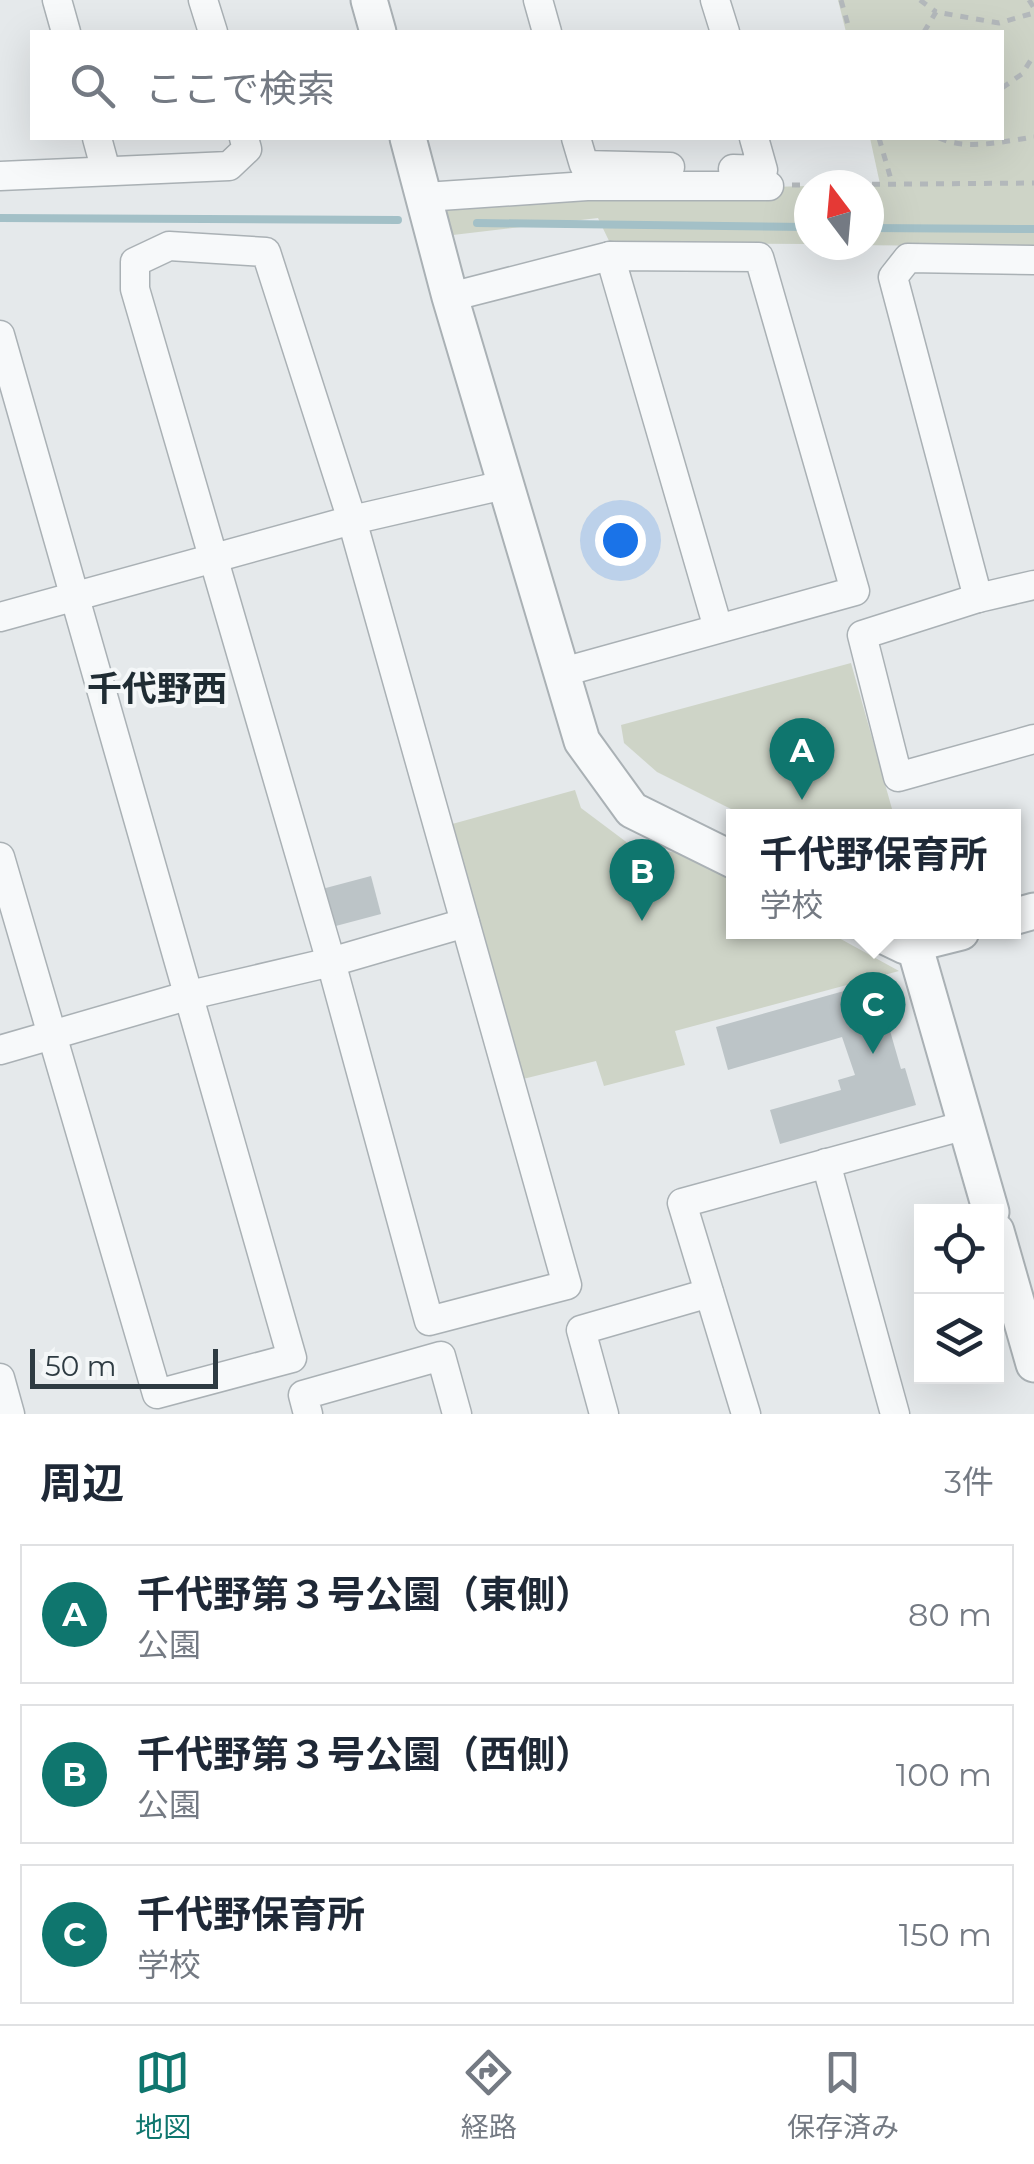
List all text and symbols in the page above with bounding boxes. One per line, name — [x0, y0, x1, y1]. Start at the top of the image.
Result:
search box — [30, 30, 1004, 140]
icon: search — [65, 58, 120, 113]
text: ここで検索 — [145, 65, 335, 112]
north arrow — [794, 170, 884, 260]
your location — [595, 515, 646, 566]
district label: 千代野西 — [87, 667, 227, 710]
pin: A — [770, 718, 834, 800]
popup — [726, 809, 1021, 939]
text: 千代野保育所 — [759, 831, 988, 878]
pin: B — [610, 838, 674, 921]
text: 学校 — [759, 885, 824, 924]
pin: C — [840, 972, 906, 1054]
map controls — [914, 1204, 1004, 1384]
button: locate — [914, 1204, 1004, 1294]
button: layers — [914, 1294, 1004, 1384]
scale bar — [30, 1344, 218, 1388]
text: 50 m — [45, 1349, 116, 1383]
text: 周辺 — [40, 1457, 124, 1509]
text: 3件 — [944, 1462, 994, 1501]
text: 千代野第３号公園（東側） — [137, 1571, 593, 1618]
text: A — [62, 1595, 87, 1634]
text: 80 m — [908, 1595, 992, 1634]
text: 公園 — [137, 1625, 201, 1664]
text: 千代野第３号公園（西側） — [137, 1731, 593, 1778]
text: B — [62, 1755, 87, 1794]
text: 100 m — [896, 1755, 992, 1794]
text: 公園 — [137, 1785, 201, 1824]
text: 千代野保育所 — [137, 1891, 365, 1938]
text: C — [63, 1915, 86, 1954]
text: 150 m — [899, 1915, 992, 1954]
text: 学校 — [137, 1945, 201, 1984]
tab: 地図 — [135, 2045, 191, 2145]
tab: 経路 — [461, 2045, 517, 2145]
tab: 保存済み — [787, 2045, 899, 2145]

